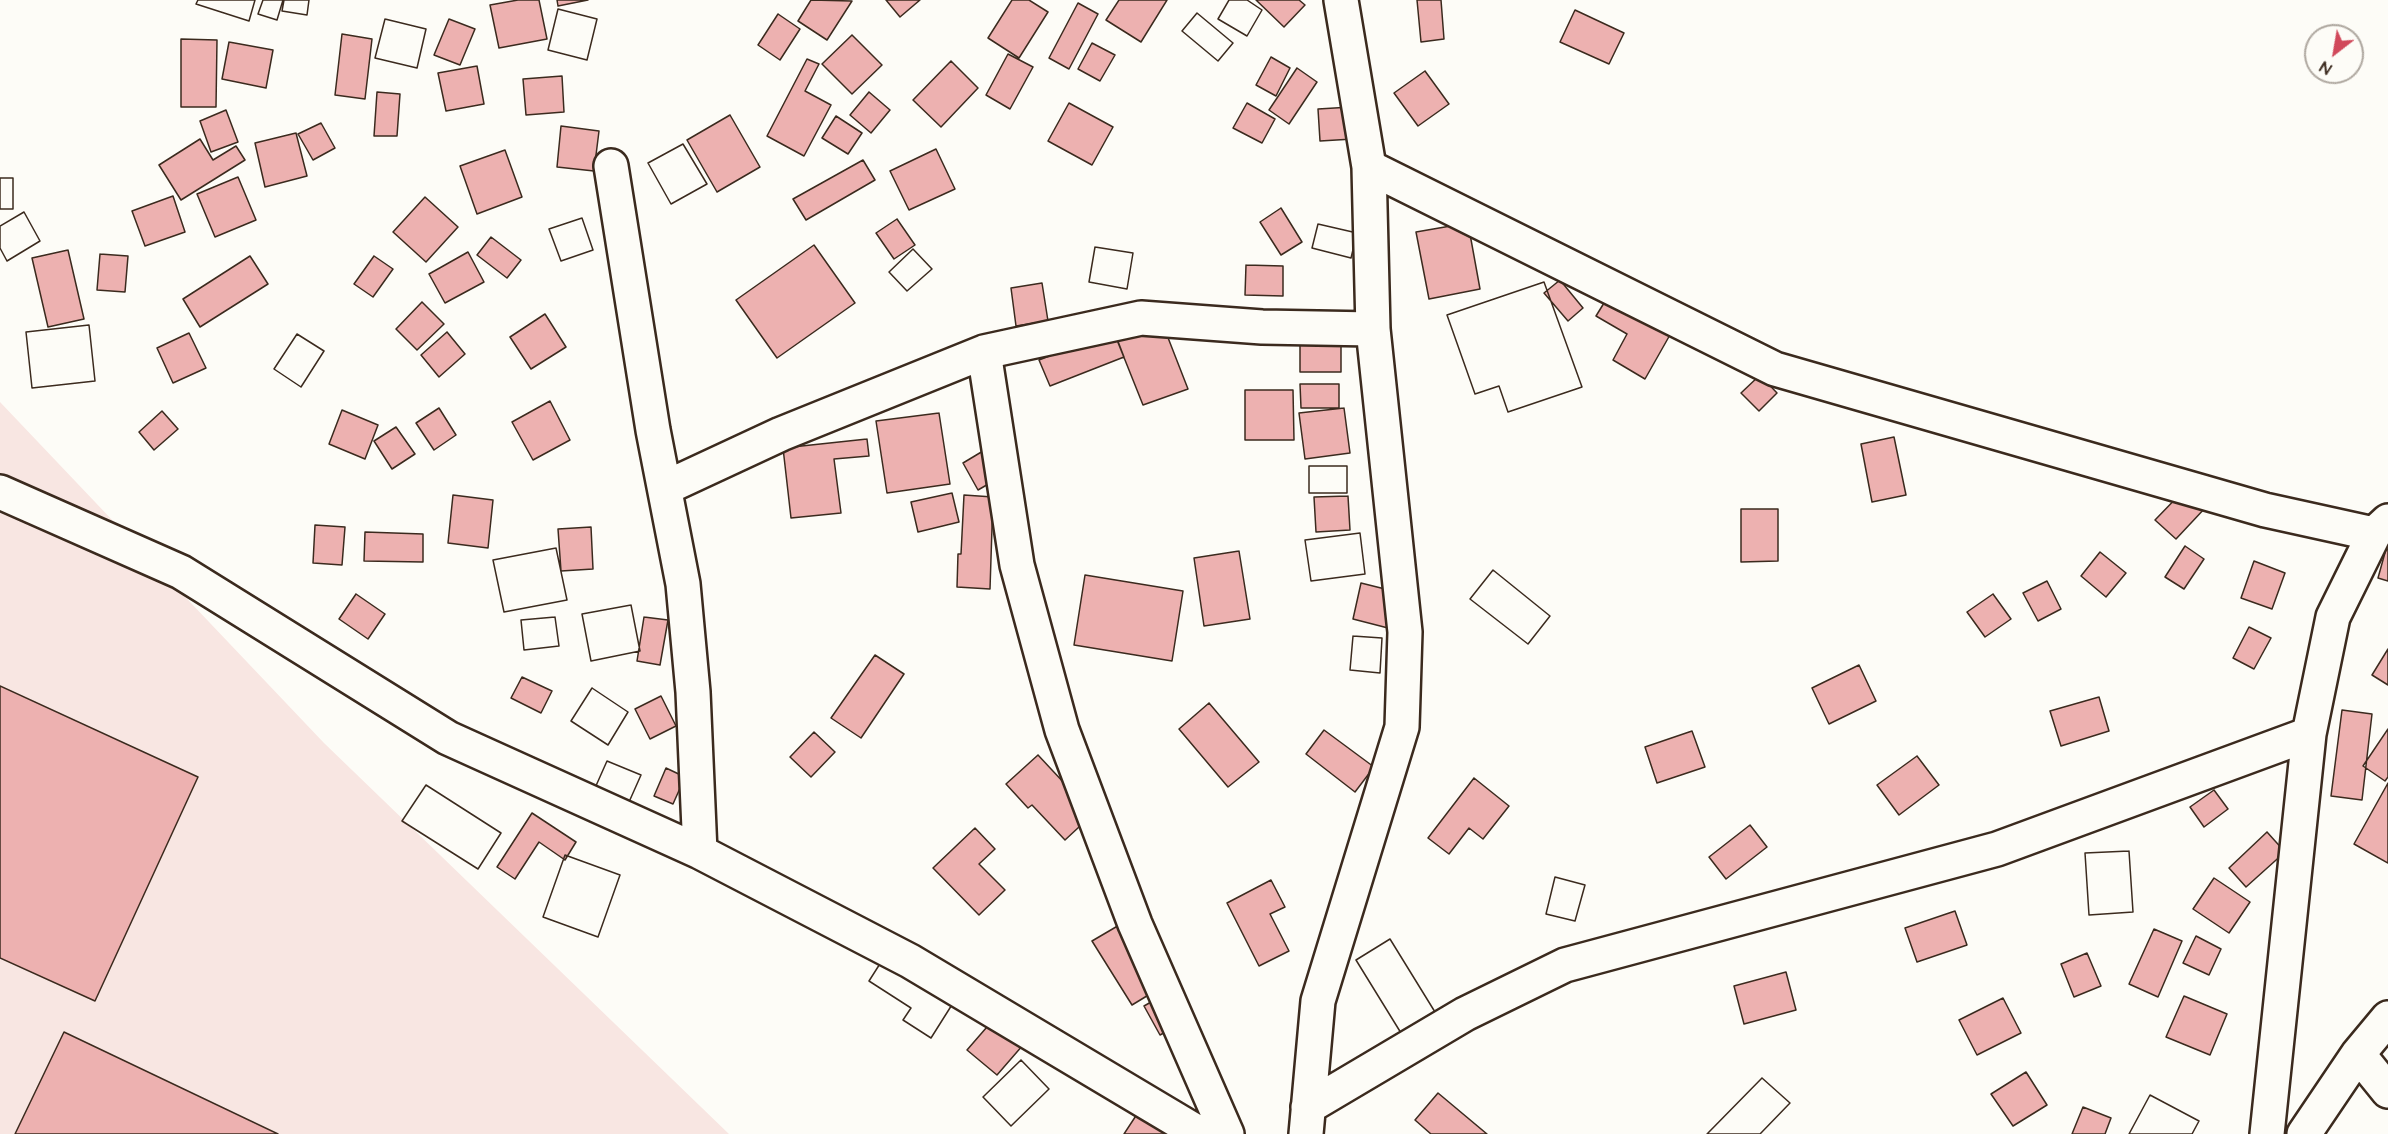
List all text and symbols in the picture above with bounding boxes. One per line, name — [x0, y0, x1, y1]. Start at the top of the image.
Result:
north arrow — [2304, 24, 2364, 84]
text: N — [2316, 56, 2336, 80]

